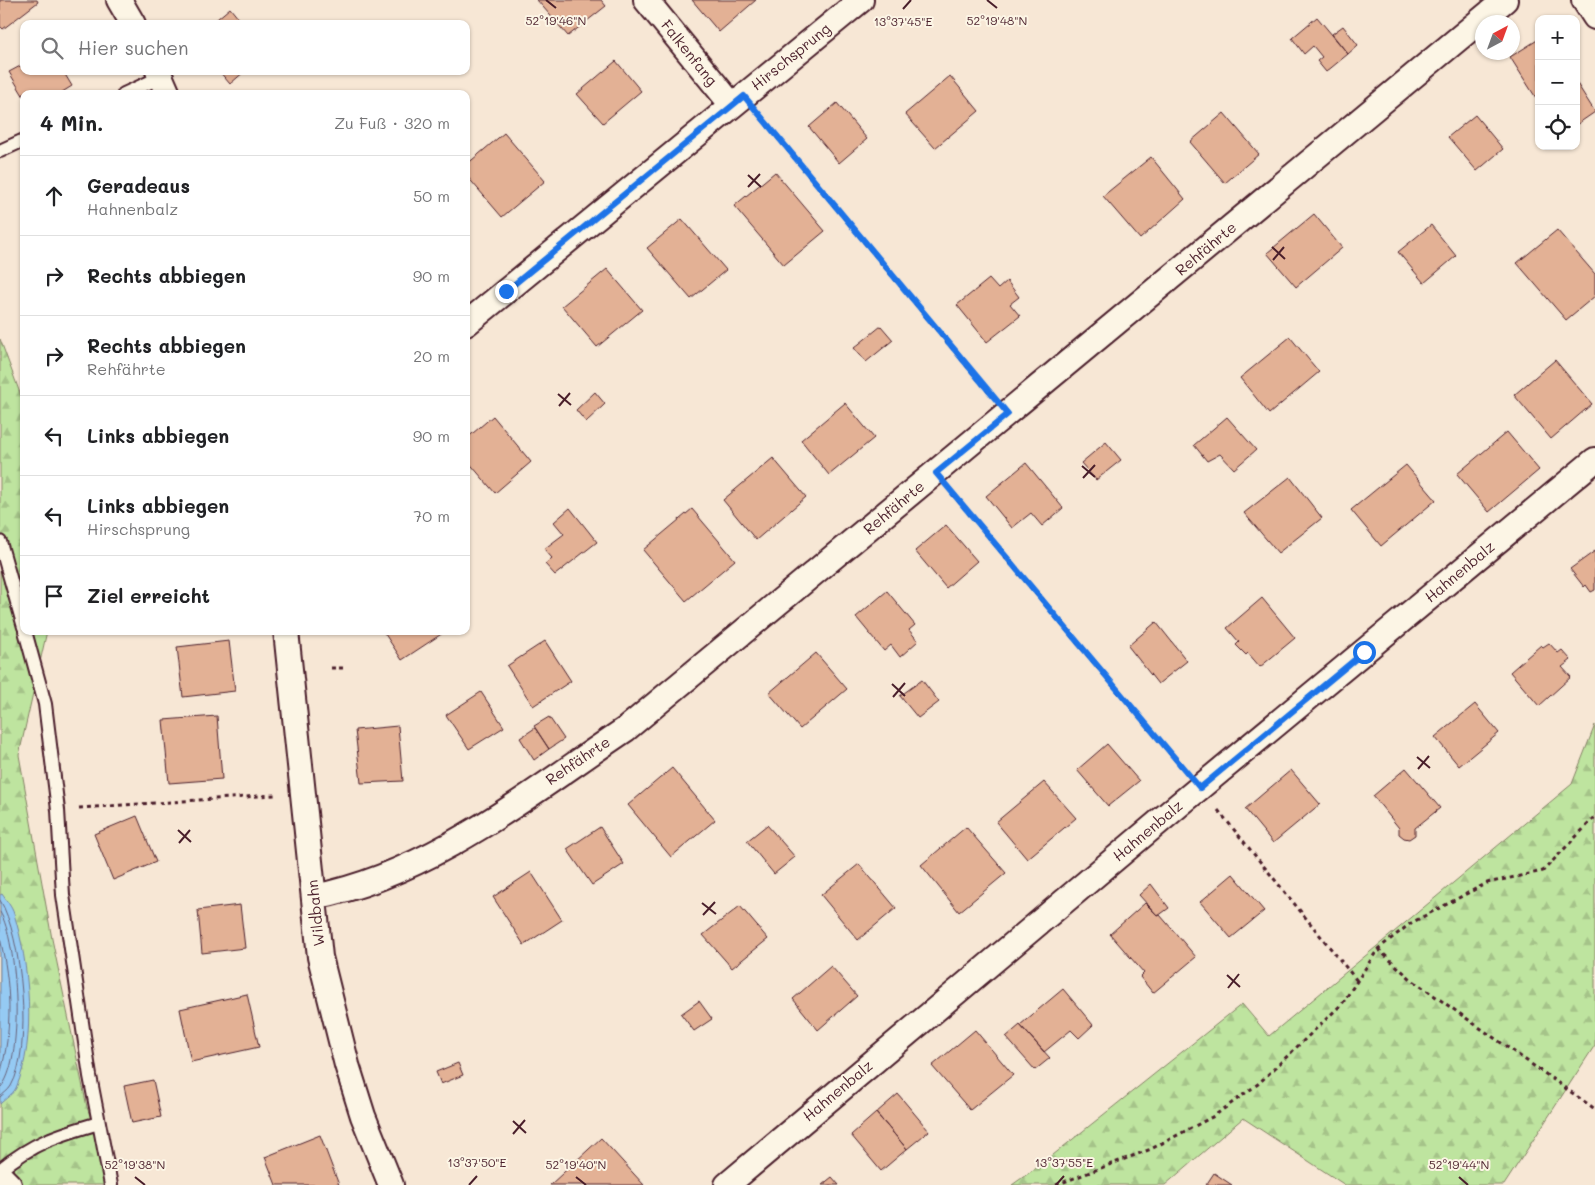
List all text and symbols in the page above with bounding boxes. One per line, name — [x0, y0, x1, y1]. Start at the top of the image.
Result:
text: 52°19'46"N — [526, 12, 586, 28]
text: 52°19'48"N — [967, 12, 1027, 28]
text: 13°37'45"E — [874, 13, 932, 29]
street label: Falkenfang — [657, 15, 723, 90]
north arrow — [1475, 15, 1520, 60]
map controls — [1535, 15, 1580, 150]
button: + — [1535, 15, 1580, 60]
street label: Hirschsprung — [747, 18, 834, 94]
search box — [20, 20, 470, 75]
icon: search — [38, 34, 66, 62]
text: Hier suchen — [78, 35, 189, 60]
button: − — [1535, 60, 1580, 105]
button: locate — [1535, 105, 1580, 150]
text: 4 Min. — [40, 109, 103, 136]
text: Zu Fuß · 320 m — [334, 112, 450, 133]
text: Geradeaus — [87, 173, 190, 198]
icon: ahead — [40, 182, 68, 210]
text: 50 m — [413, 185, 450, 206]
text: Hahnenbalz — [87, 198, 178, 219]
street label: Rehfährte — [1171, 217, 1240, 280]
icon: right — [40, 262, 68, 290]
text: Rechts abbiegen — [87, 263, 246, 288]
text: 90 m — [413, 265, 450, 286]
route end — [495, 280, 518, 303]
text: Rechts abbiegen — [87, 333, 246, 358]
icon: right — [40, 342, 68, 370]
text: 20 m — [413, 345, 450, 366]
text: Rehfährte — [87, 358, 166, 379]
icon: left — [40, 422, 68, 450]
text: Links abbiegen — [87, 423, 229, 448]
text: 90 m — [413, 425, 450, 446]
street label: Rehfährte — [859, 476, 928, 539]
text: Links abbiegen — [87, 493, 229, 518]
icon: left — [40, 502, 68, 530]
text: 70 m — [413, 505, 450, 526]
text: Hirschsprung — [87, 518, 190, 539]
street label: Hahnenbalz — [1420, 536, 1499, 606]
icon: arrive — [40, 582, 68, 610]
text: Ziel erreicht — [87, 583, 210, 608]
route start — [1353, 641, 1376, 664]
street label: Rehfährte — [541, 731, 614, 789]
street label: Hahnenbalz — [1108, 795, 1187, 865]
street label: Wildbahn — [302, 879, 328, 947]
street label: Hahnenbalz — [798, 1055, 877, 1125]
text: 13°37'50"E — [448, 1154, 507, 1170]
text: 13°37'55"E — [1035, 1154, 1093, 1170]
text: 52°19'38"N — [105, 1156, 165, 1172]
text: 52°19'40"N — [546, 1156, 606, 1172]
text: 52°19'44"N — [1429, 1156, 1489, 1172]

